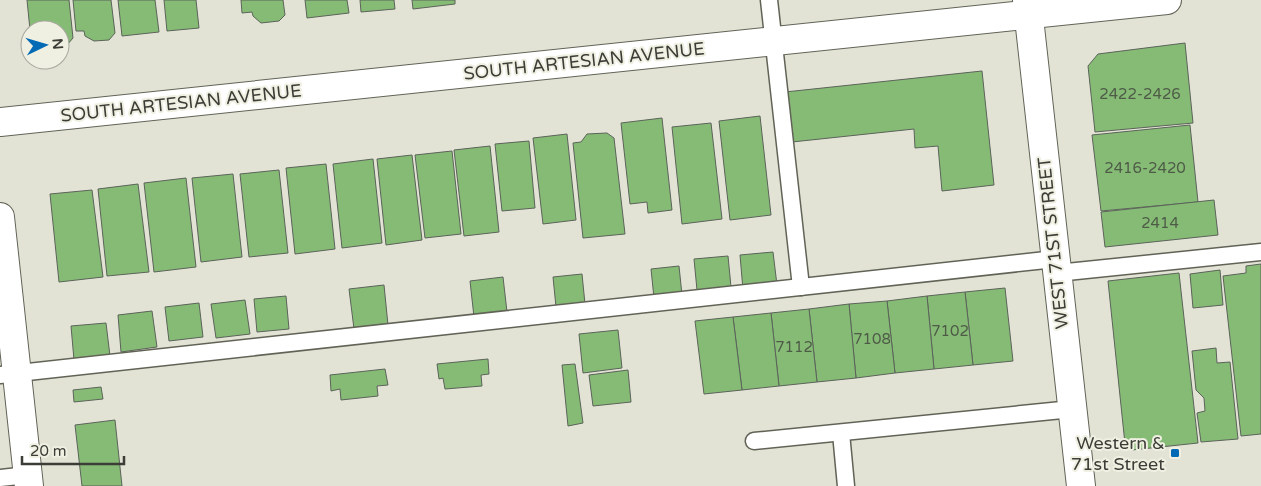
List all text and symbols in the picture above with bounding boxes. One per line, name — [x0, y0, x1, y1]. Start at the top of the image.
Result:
north arrow — [20, 20, 70, 70]
street label: SOUTH ARTESIAN AVENUE — [462, 37, 706, 85]
text: N — [48, 38, 66, 50]
street label: SOUTH ARTESIAN AVENUE — [59, 79, 303, 127]
house number: 2422-2426 — [1099, 85, 1181, 103]
street label: WEST 71ST STREET — [1033, 156, 1073, 330]
house number: 2416-2420 — [1104, 159, 1186, 177]
house number: 2414 — [1141, 214, 1179, 232]
house number: 7102 — [931, 322, 969, 340]
house number: 7108 — [853, 330, 891, 348]
house number: 7112 — [775, 338, 813, 356]
place label: Western & 71st Street — [1071, 432, 1165, 475]
scale bar — [22, 434, 125, 466]
text: 20 m — [30, 442, 67, 460]
marker: Western & 71st Street — [1169, 447, 1181, 459]

